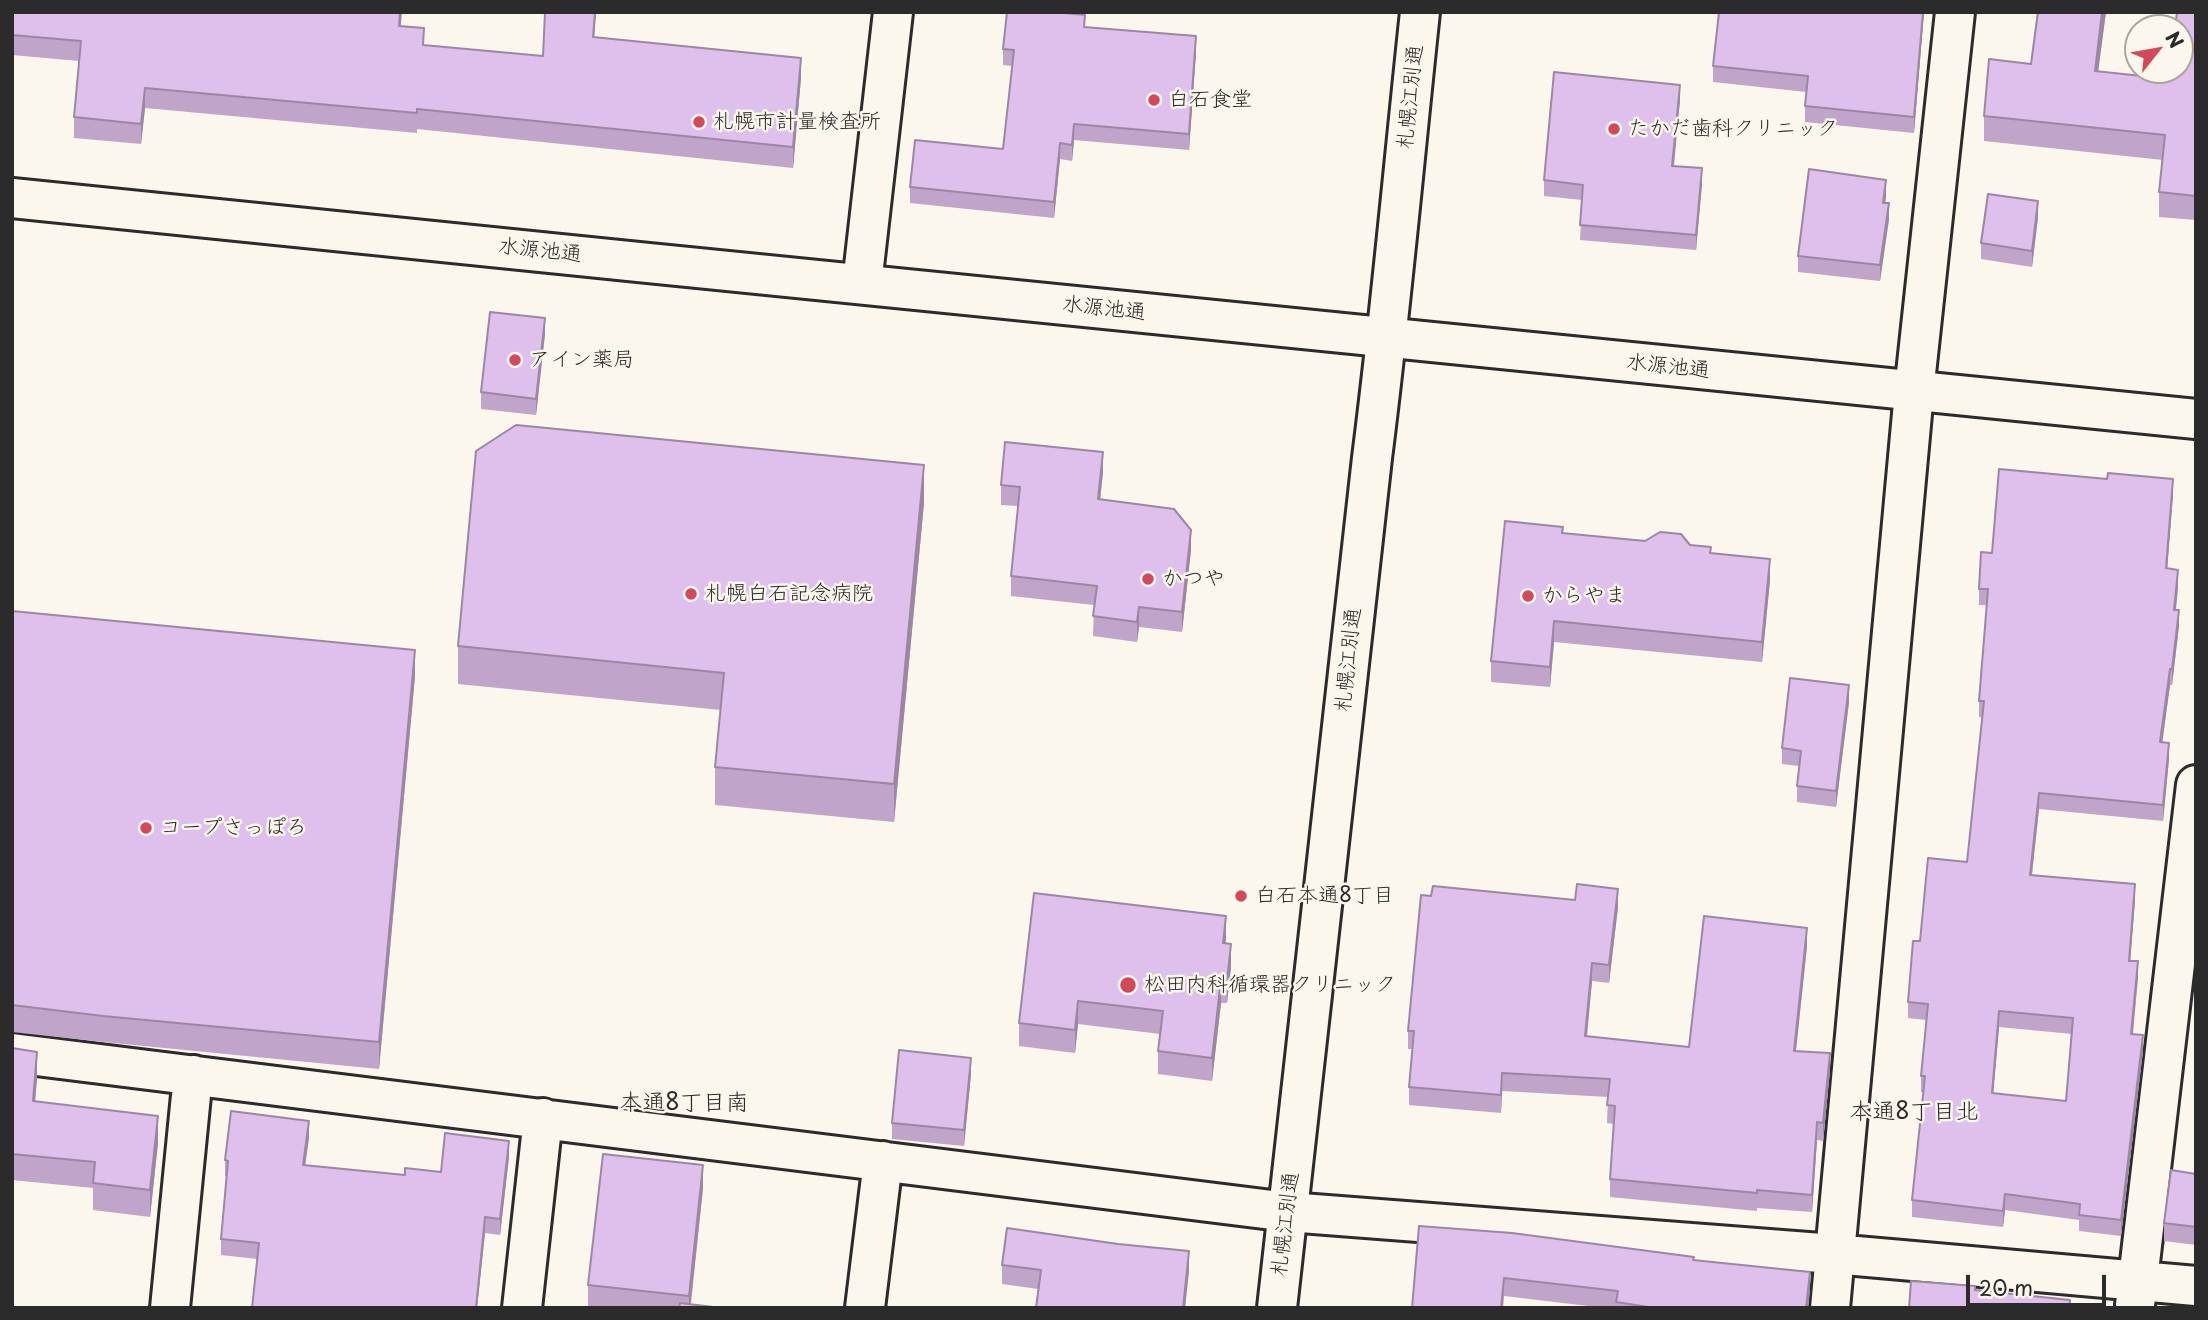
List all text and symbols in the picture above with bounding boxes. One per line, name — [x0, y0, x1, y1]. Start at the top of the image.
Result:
north arrow — [2124, 14, 2194, 84]
text: N — [2159, 26, 2191, 53]
street label: 札幌江別通 — [1393, 43, 1429, 151]
place label: 白石食堂 — [1168, 87, 1252, 113]
marker: 白石食堂 — [1146, 92, 1162, 108]
place label: 札幌市計量検査所 — [713, 109, 881, 135]
marker: 札幌市計量検査所 — [691, 114, 707, 130]
place label: たかだ歯科クリニック — [1628, 116, 1838, 142]
marker: たかだ歯科クリニック — [1606, 121, 1622, 137]
street label: 水源池通 — [497, 234, 583, 268]
street label: 水源池通 — [1061, 292, 1147, 326]
place label: アイン薬局 — [529, 347, 634, 373]
street label: 水源池通 — [1625, 350, 1711, 384]
marker: アイン薬局 — [507, 352, 523, 368]
place label: かつや — [1162, 566, 1225, 592]
marker: かつや — [1140, 571, 1156, 587]
place label: 札幌白石記念病院 — [705, 581, 873, 607]
place label: からやま — [1542, 583, 1626, 609]
marker: 札幌白石記念病院 — [683, 586, 699, 602]
marker: からやま — [1520, 588, 1536, 604]
street label: 札幌江別通 — [1331, 606, 1367, 714]
place label: コープさっぽろ — [160, 815, 307, 841]
marker: コープさっぽろ — [138, 820, 154, 836]
place label: 白石本通8丁目 — [1255, 883, 1394, 909]
marker: 白石本通8丁目 — [1233, 888, 1249, 904]
place label: 松田内科循環器クリニック — [1144, 972, 1396, 998]
marker: 松田内科循環器クリニック — [1118, 975, 1138, 995]
district label: 本通8丁目南 — [619, 1090, 749, 1118]
district label: 本通8丁目北 — [1849, 1099, 1979, 1127]
street label: 札幌江別通 — [1267, 1170, 1305, 1278]
scale bar — [1970, 1260, 2110, 1304]
text: 20 m — [1979, 1271, 2033, 1303]

